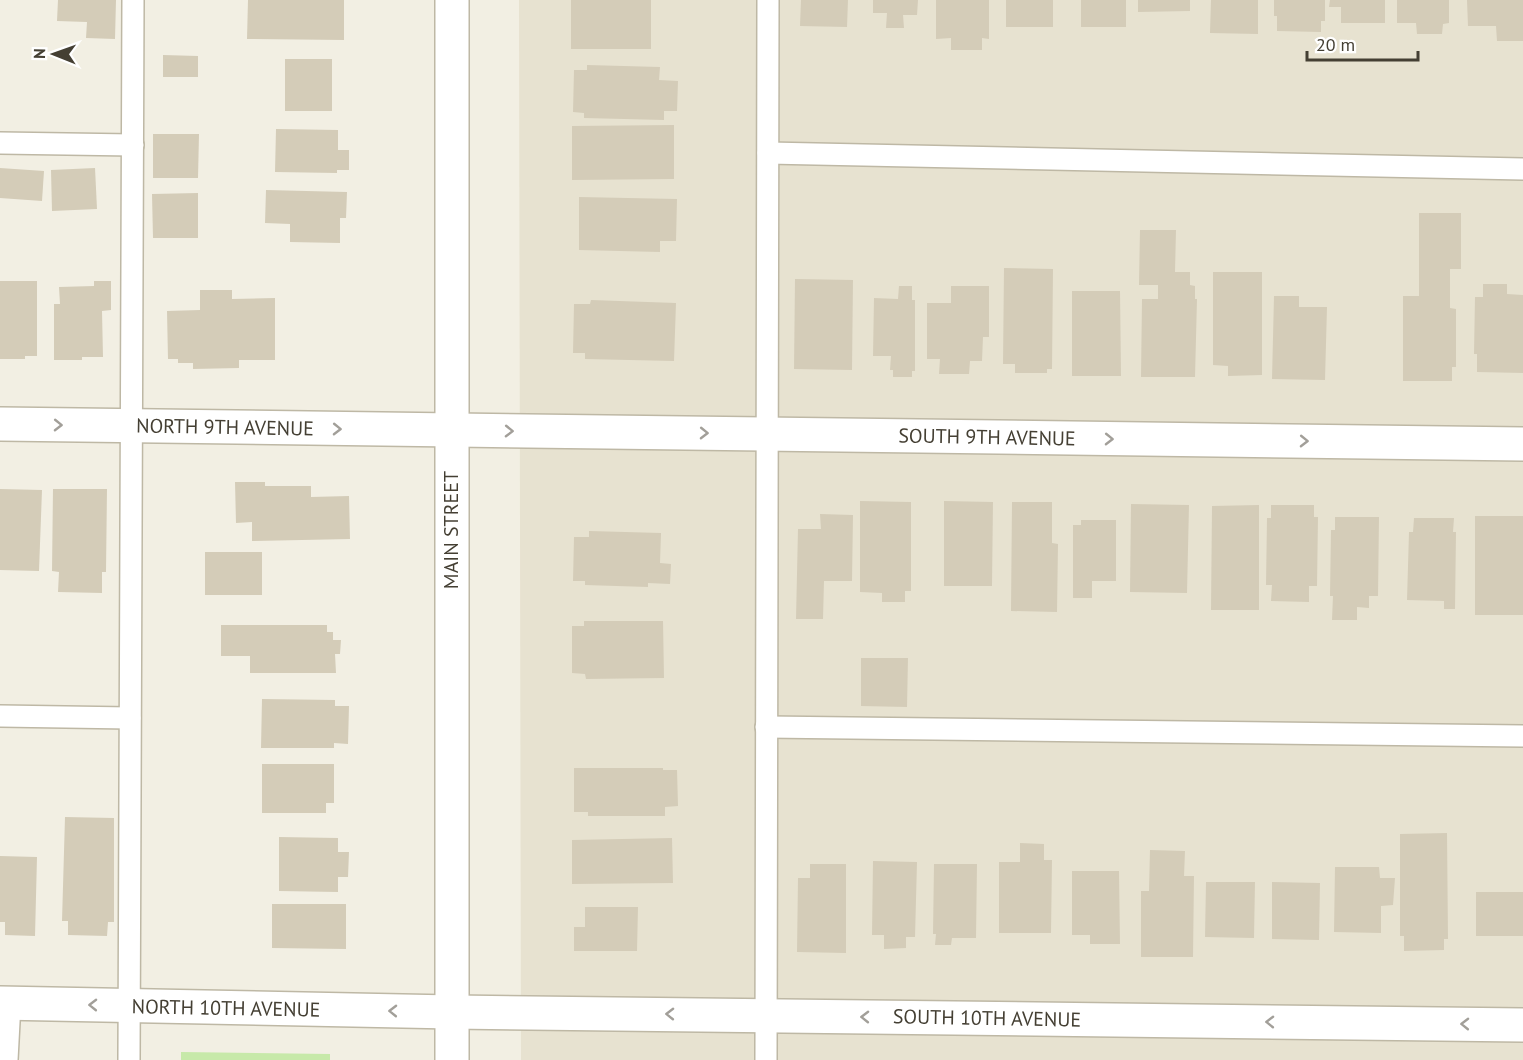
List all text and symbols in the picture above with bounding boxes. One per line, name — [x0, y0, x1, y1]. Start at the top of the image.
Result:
north arrow — [24, 24, 84, 84]
scale bar — [1307, 24, 1418, 62]
text: 20 m — [1316, 33, 1355, 56]
text: N — [29, 48, 49, 59]
street label: NORTH 9TH AVENUE — [136, 412, 314, 442]
one-way arrow — [54, 419, 63, 431]
street label: SOUTH 9TH AVENUE — [898, 422, 1076, 452]
one-way arrow — [333, 423, 342, 435]
one-way arrow — [505, 425, 514, 437]
one-way arrow — [700, 427, 709, 440]
one-way arrow — [1105, 432, 1114, 445]
one-way arrow — [1300, 435, 1309, 447]
street label: MAIN STREET — [438, 471, 464, 589]
street label: NORTH 10TH AVENUE — [131, 993, 321, 1023]
one-way arrow — [89, 999, 98, 1011]
street label: SOUTH 10TH AVENUE — [893, 1003, 1081, 1033]
one-way arrow — [389, 1005, 398, 1017]
one-way arrow — [665, 1008, 674, 1021]
one-way arrow — [860, 1011, 869, 1023]
one-way arrow — [1265, 1016, 1274, 1028]
one-way arrow — [1460, 1018, 1469, 1030]

